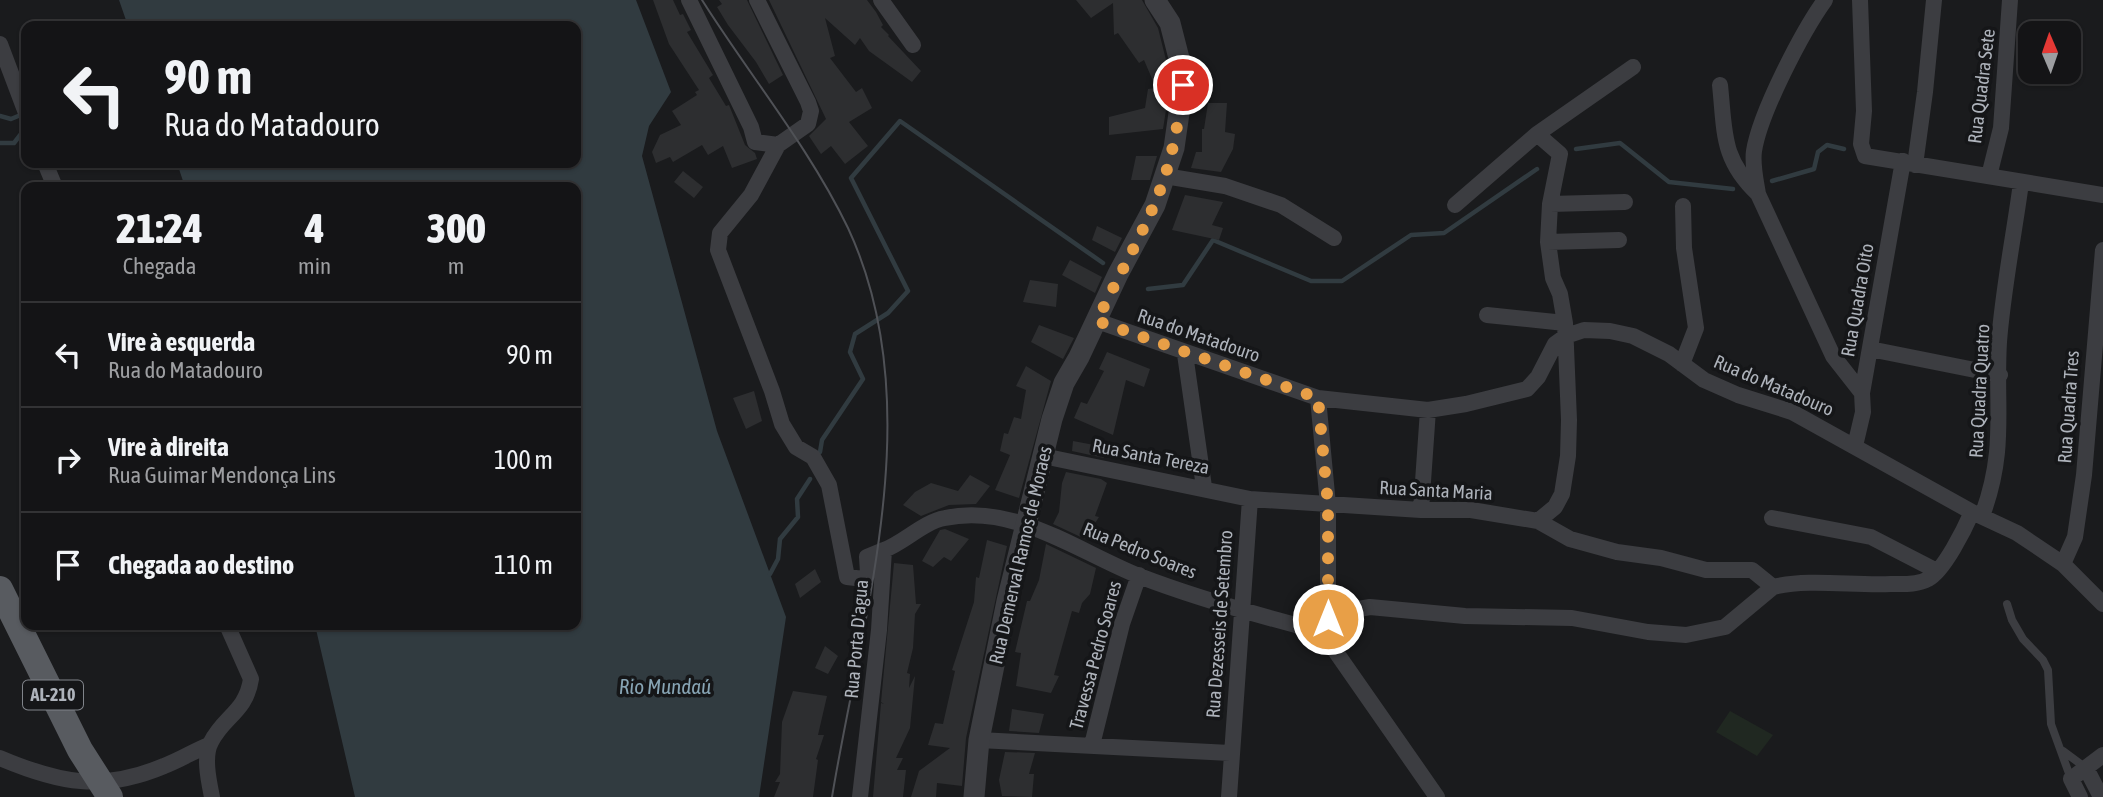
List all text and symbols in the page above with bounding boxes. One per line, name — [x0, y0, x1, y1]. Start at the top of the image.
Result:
north arrow — [2018, 21, 2081, 84]
map controls — [2018, 21, 2081, 84]
street label: Rua Quadra Sete — [1963, 27, 1999, 145]
text: 90 m — [164, 48, 252, 104]
icon: left — [49, 49, 140, 140]
pin — [1153, 55, 1213, 115]
icon: arrive — [1164, 66, 1202, 104]
text: Rua do Matadouro — [164, 106, 380, 143]
text: 21:24 — [116, 204, 203, 252]
text: 4 — [305, 204, 324, 252]
text: 300 — [426, 204, 486, 252]
street label: Rua Quadra Oito — [1836, 242, 1878, 358]
text: Chegada — [123, 253, 196, 279]
text: min — [298, 253, 331, 279]
text: m — [448, 253, 464, 279]
street label: Rua do Matadouro — [1135, 304, 1263, 366]
street label: Rua Quadra Quatro — [1965, 323, 1993, 458]
text: Vire à esquerda — [108, 327, 255, 357]
icon: left — [49, 336, 87, 374]
text: 90 m — [506, 340, 553, 370]
street label: Rua do Matadouro — [1711, 350, 1837, 420]
street label: Rua Quadra Tres — [2053, 350, 2083, 464]
text: Rua do Matadouro — [108, 357, 263, 383]
text: Vire à direita — [108, 432, 229, 462]
street label: Rua Santa Tereza — [1091, 434, 1211, 478]
icon: right — [49, 441, 87, 479]
street label: Rua Demerval Ramos de Moraes — [984, 444, 1056, 666]
text: 100 m — [494, 445, 553, 475]
text: Rua Guimar Mendonça Lins — [108, 462, 336, 488]
street label: Rua Santa Maria — [1379, 476, 1493, 504]
street label: Rua Pedro Soares — [1080, 517, 1200, 583]
street label: Rua Dezesseis de Setembro — [1201, 529, 1237, 719]
icon: arrive — [49, 546, 87, 584]
text: Chegada ao destino — [108, 550, 294, 580]
text: 110 m — [494, 550, 553, 580]
street label: Travessa Pedro Soares — [1065, 578, 1125, 732]
street label: Rua Porta D'agua — [840, 579, 872, 699]
position arrow — [1291, 582, 1365, 656]
water label: Rio Mundaú — [619, 674, 711, 698]
road number: AL-210 — [23, 680, 83, 710]

